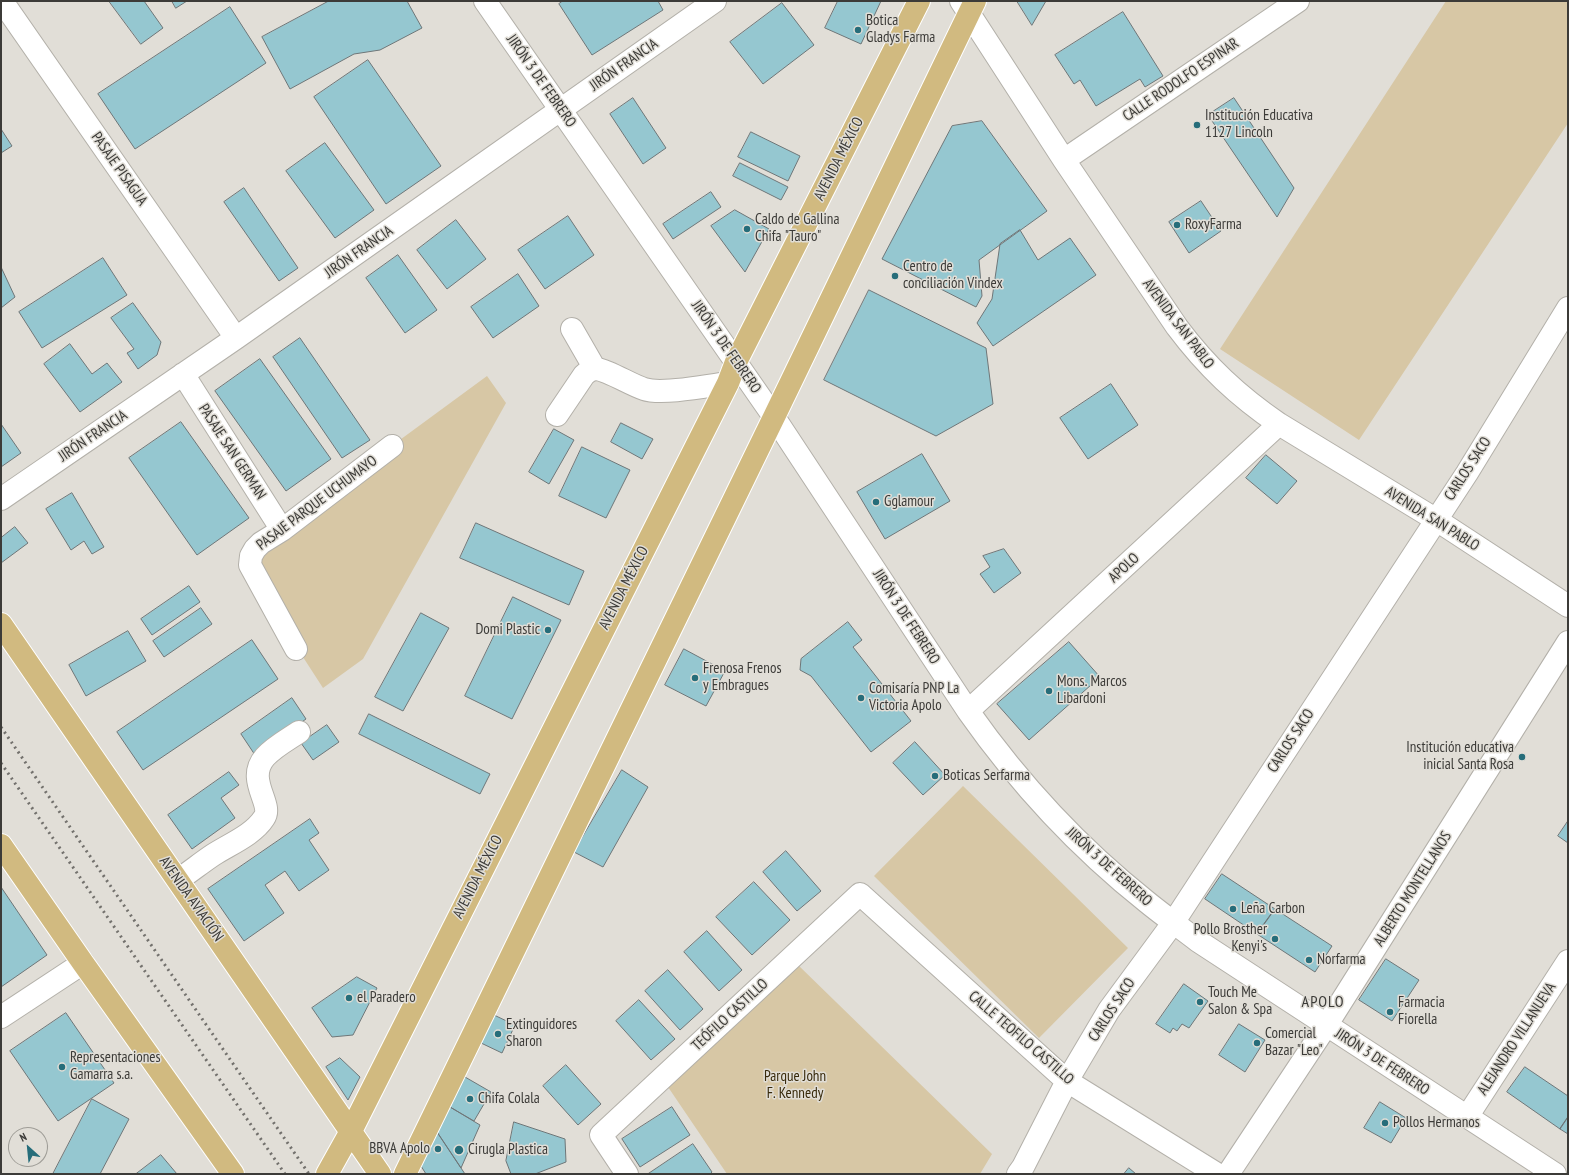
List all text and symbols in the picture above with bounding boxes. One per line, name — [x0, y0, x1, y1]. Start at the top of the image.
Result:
place label: Botica Gladys Farma — [866, 12, 935, 47]
marker: Botica Gladys Farma — [853, 25, 863, 35]
street label: JIRÓN 3 DE FEBRERO — [502, 31, 580, 131]
street label: CALLE RODOLFO ESPINAR — [1120, 34, 1242, 126]
street label: JIRÓN FRANCIA — [586, 35, 662, 95]
place label: Institución Educativa 1127 Lincoln — [1205, 107, 1313, 142]
street label: AVENIDA MÉXICO — [810, 114, 868, 204]
marker: Institución Educativa 1127 Lincoln — [1192, 120, 1202, 130]
street label: PASAJE PISAGUA — [87, 129, 151, 209]
place label: Caldo de Gallina Chifa "Tauro" — [755, 211, 839, 246]
place label: RoxyFarma — [1185, 216, 1242, 234]
marker: RoxyFarma — [1172, 220, 1182, 230]
street label: JIRÓN FRANCIA — [321, 222, 397, 282]
marker: Caldo de Gallina Chifa "Tauro" — [742, 224, 752, 234]
place label: Centro de conciliación Vindex — [903, 258, 1003, 293]
marker: Centro de conciliación Vindex — [890, 271, 900, 281]
street label: AVENIDA SAN PABLO — [1138, 276, 1218, 372]
street label: JIRÓN 3 DE FEBRERO — [687, 297, 765, 397]
street label: PASAJE SAN GERMAN — [194, 401, 270, 503]
street label: JIRÓN FRANCIA — [55, 406, 131, 466]
street label: CARLOS SACO — [1441, 434, 1495, 504]
street label: PASAJE PARQUE UCHUMAYO — [253, 452, 381, 554]
street label: AVENIDA SAN PABLO — [1382, 483, 1482, 555]
place label: Gglamour — [884, 493, 934, 511]
marker: Gglamour — [871, 497, 881, 507]
street label: AVENIDA MÉXICO — [595, 543, 653, 633]
street label: APOLO — [1105, 549, 1143, 587]
street label: JIRÓN 3 DE FEBRERO — [869, 566, 943, 668]
place label: Domi Plastic — [475, 621, 540, 639]
marker: Domi Plastic — [543, 625, 553, 635]
place label: Frenosa Frenos y Embragues — [703, 660, 781, 695]
marker: Frenosa Frenos y Embragues — [690, 673, 700, 683]
place label: Mons. Marcos Libardoni — [1057, 673, 1127, 708]
place label: Comisaría PNP La Victoria Apolo — [869, 680, 959, 715]
marker: Mons. Marcos Libardoni — [1044, 686, 1054, 696]
marker: Comisaría PNP La Victoria Apolo — [856, 693, 866, 703]
street label: CARLOS SACO — [1264, 706, 1318, 776]
place label: Institución educativa inicial Santa Rosa — [1406, 739, 1514, 774]
marker: Institución educativa inicial Santa Rosa — [1517, 752, 1527, 762]
place label: Boticas Serfarma — [943, 767, 1030, 785]
marker: Boticas Serfarma — [930, 771, 940, 781]
street label: JIRÓN 3 DE FEBRERO — [1062, 824, 1156, 910]
street label: ALBERTO MONTELLANOS — [1370, 828, 1456, 950]
street label: AVENIDA MÉXICO — [449, 832, 507, 922]
street label: AVENIDA AVIACIÓN — [155, 853, 227, 945]
place label: Leña Carbon — [1241, 900, 1305, 918]
marker: Leña Carbon — [1228, 904, 1238, 914]
place label: Pollo Brosther Kenyi's — [1194, 921, 1267, 956]
marker: Pollo Brosther Kenyi's — [1270, 934, 1280, 944]
place label: Norfarma — [1317, 951, 1365, 969]
marker: Norfarma — [1304, 955, 1314, 965]
street label: TEÓFILO CASTILLO — [688, 975, 772, 1055]
street label: CARLOS SACO — [1085, 975, 1139, 1045]
street label: ALEJANDRO VILLANUEVA — [1474, 979, 1560, 1099]
place label: Touch Me Salon & Spa — [1208, 984, 1272, 1019]
street label: CALLE TEOFILO CASTILLO — [965, 987, 1077, 1089]
place label: el Paradero — [357, 989, 416, 1007]
district label: APOLO — [1302, 992, 1344, 1012]
marker: el Paradero — [344, 993, 354, 1003]
place label: Farmacia Fiorella — [1398, 994, 1445, 1029]
marker: Touch Me Salon & Spa — [1195, 997, 1205, 1007]
marker: Farmacia Fiorella — [1385, 1007, 1395, 1017]
place label: Extinguidores Sharon — [506, 1016, 577, 1051]
place label: Comercial Bazar "Leo" — [1265, 1025, 1323, 1060]
street label: JIRÓN 3 DE FEBRERO — [1331, 1025, 1433, 1099]
marker: Extinguidores Sharon — [493, 1029, 503, 1039]
marker: Comercial Bazar "Leo" — [1252, 1038, 1262, 1048]
place label: Representaciones Gamarra s.a. — [70, 1049, 161, 1084]
marker: Representaciones Gamarra s.a. — [57, 1062, 67, 1072]
park label: Parque John F. Kennedy — [764, 1068, 826, 1103]
place label: Chifa Colala — [478, 1090, 540, 1108]
marker: Chifa Colala — [465, 1094, 475, 1104]
place label: Pollos Hermanos — [1393, 1114, 1480, 1132]
marker: Pollos Hermanos — [1380, 1118, 1390, 1128]
north arrow — [8, 1127, 48, 1167]
text: N — [17, 1130, 29, 1145]
place label: BBVA Apolo — [369, 1140, 430, 1158]
place label: Cirugla Plastica — [468, 1141, 548, 1159]
marker: BBVA Apolo — [433, 1144, 443, 1154]
marker: Cirugla Plastica — [453, 1144, 465, 1156]

